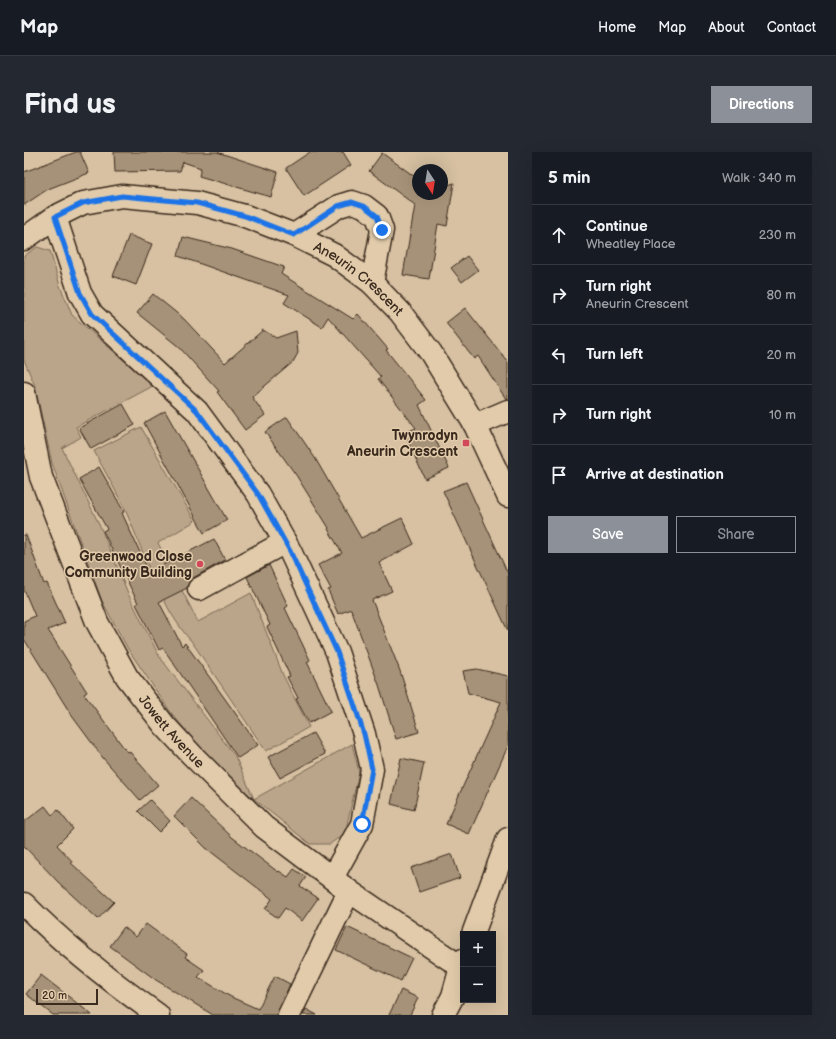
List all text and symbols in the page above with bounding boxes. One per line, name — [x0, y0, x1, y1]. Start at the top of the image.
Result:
text: Map — [20, 16, 58, 39]
text: Home — [598, 19, 636, 36]
text: Map — [658, 19, 686, 36]
text: About — [708, 19, 745, 36]
text: Contact — [767, 19, 816, 36]
button: Directions — [711, 86, 812, 123]
text: Find us — [24, 88, 116, 121]
north arrow — [412, 164, 448, 200]
text: 5 min — [548, 168, 591, 188]
text: Walk · 340 m — [722, 170, 796, 186]
text: Continue — [586, 217, 648, 236]
route end — [373, 221, 391, 239]
icon: ahead — [548, 224, 570, 246]
text: 230 m — [759, 227, 796, 243]
text: Wheatley Place — [586, 236, 676, 252]
street label: Aneurin Crescent — [311, 238, 408, 319]
text: Turn right — [586, 277, 651, 296]
icon: right — [548, 284, 570, 306]
text: 80 m — [767, 287, 796, 303]
text: Aneurin Crescent — [586, 296, 689, 312]
icon: left — [548, 344, 570, 366]
text: Turn left — [586, 345, 643, 364]
text: 20 m — [766, 347, 796, 363]
icon: right — [548, 404, 570, 426]
text: Turn right — [586, 405, 651, 424]
text: 10 m — [769, 407, 796, 423]
place label: Twynrodyn Aneurin Crescent — [346, 427, 458, 460]
marker: Twynrodyn Aneurin Crescent — [461, 438, 471, 448]
icon: arrive — [548, 464, 570, 486]
text: Arrive at destination — [586, 465, 724, 484]
button: Save — [548, 516, 668, 553]
button: Share — [676, 516, 796, 553]
place label: Greenwood Close Community Building — [65, 548, 192, 581]
marker: Greenwood Close Community Building — [195, 559, 205, 569]
street label: Jowett Avenue — [135, 691, 208, 771]
route start — [353, 815, 371, 833]
map controls — [460, 931, 496, 1003]
button: + — [460, 931, 496, 967]
button: − — [460, 967, 496, 1003]
scale bar — [36, 987, 98, 1006]
text: 20 m — [42, 989, 67, 1002]

